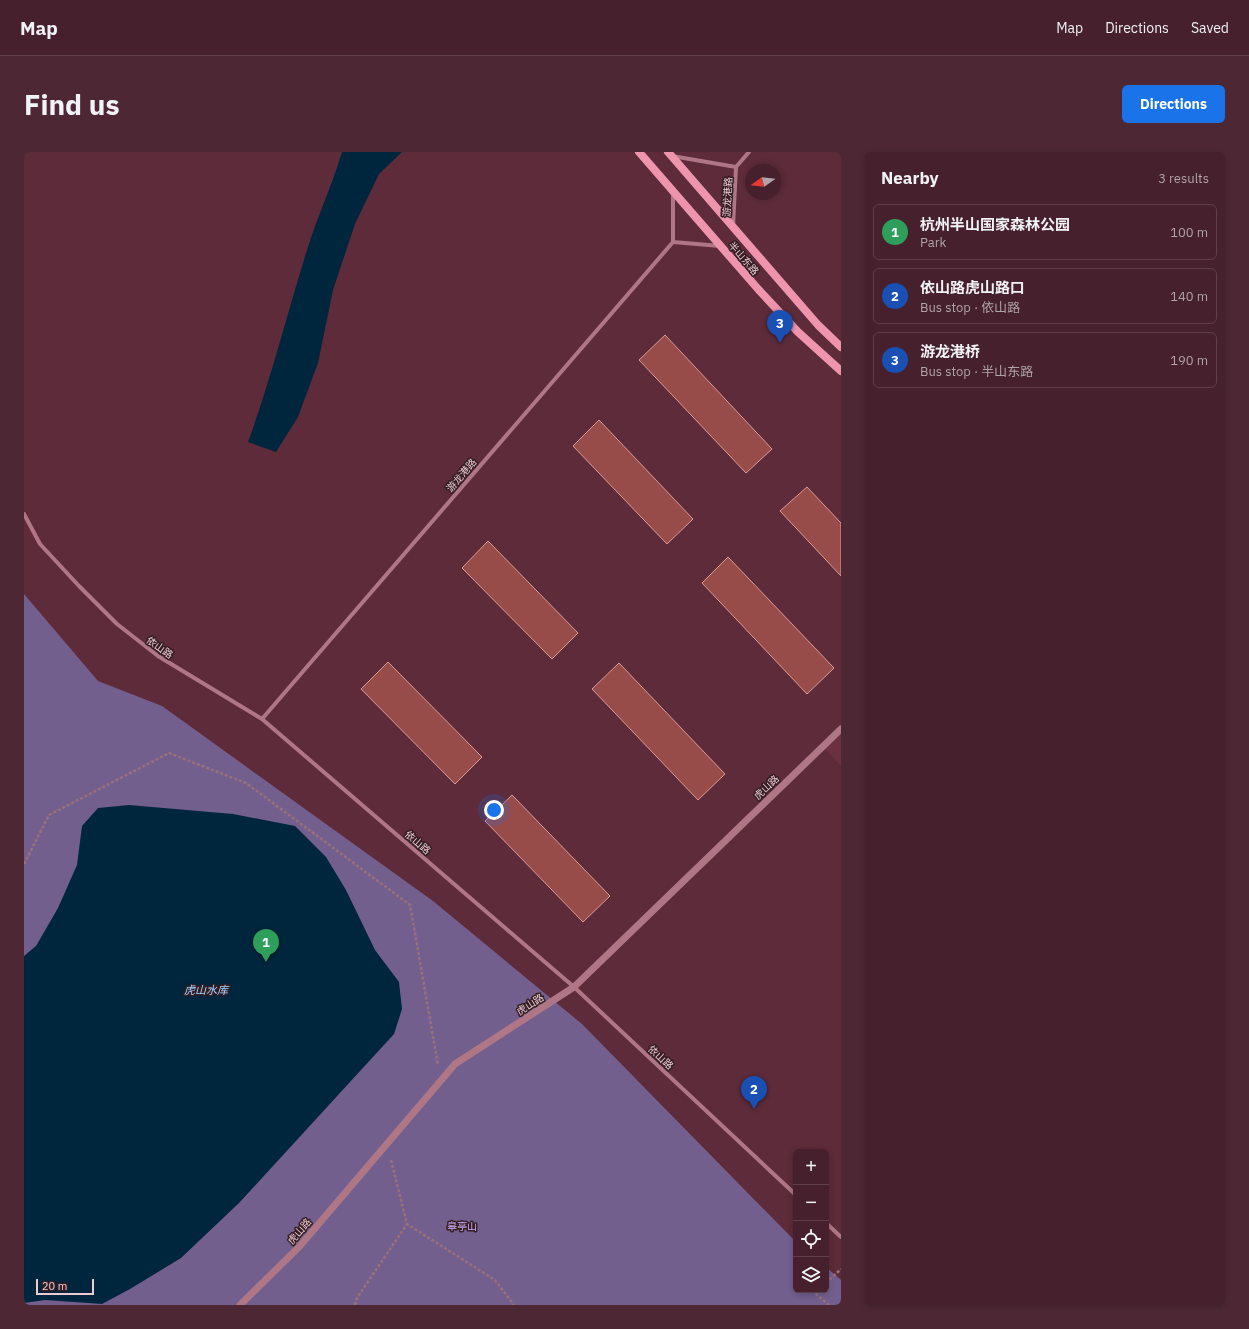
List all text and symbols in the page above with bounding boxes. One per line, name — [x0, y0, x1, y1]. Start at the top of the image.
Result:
text: Map — [20, 16, 58, 40]
text: Map — [1056, 19, 1083, 37]
text: Directions — [1105, 19, 1169, 37]
text: Saved — [1191, 19, 1229, 37]
button: Directions — [1122, 85, 1225, 123]
text: Find us — [24, 86, 120, 123]
north arrow — [745, 164, 781, 200]
text: Nearby — [881, 167, 939, 189]
text: 3 results — [1158, 170, 1209, 187]
street label: 游龙港路 — [720, 177, 735, 217]
text: 杭州半山国家森林公园 — [920, 215, 1070, 234]
text: 1 — [891, 224, 899, 241]
text: 100 m — [1170, 224, 1208, 241]
text: Park — [920, 234, 946, 251]
street label: 半山东路 — [726, 239, 762, 278]
text: 依山路虎山路口 — [920, 278, 1025, 297]
text: 2 — [891, 288, 899, 305]
text: 140 m — [1170, 288, 1208, 305]
text: Bus stop · 依山路 — [920, 299, 1020, 316]
pin: 3 — [767, 310, 793, 343]
text: 游龙港桥 — [920, 342, 980, 361]
text: 3 — [891, 352, 899, 369]
text: 190 m — [1170, 352, 1208, 369]
text: Bus stop · 半山东路 — [920, 363, 1033, 380]
street label: 游龙港路 — [443, 456, 479, 495]
street label: 依山路 — [144, 633, 176, 661]
street label: 虎山路 — [751, 772, 782, 802]
your location — [484, 800, 504, 820]
street label: 依山路 — [402, 828, 433, 857]
pin: 1 — [253, 929, 279, 962]
water label: 虎山水库 — [184, 983, 230, 997]
street label: 虎山路 — [514, 991, 546, 1018]
street label: 依山路 — [645, 1042, 676, 1072]
pin: 2 — [741, 1076, 767, 1109]
map controls — [793, 1149, 829, 1293]
button: + — [793, 1149, 829, 1185]
button: − — [793, 1185, 829, 1221]
street label: 虎山路 — [285, 1216, 314, 1247]
park label: 皋亭山 — [447, 1220, 477, 1233]
button: locate — [793, 1221, 829, 1257]
button: layers — [793, 1257, 829, 1293]
scale bar — [36, 1277, 94, 1296]
text: 20 m — [42, 1279, 67, 1293]

